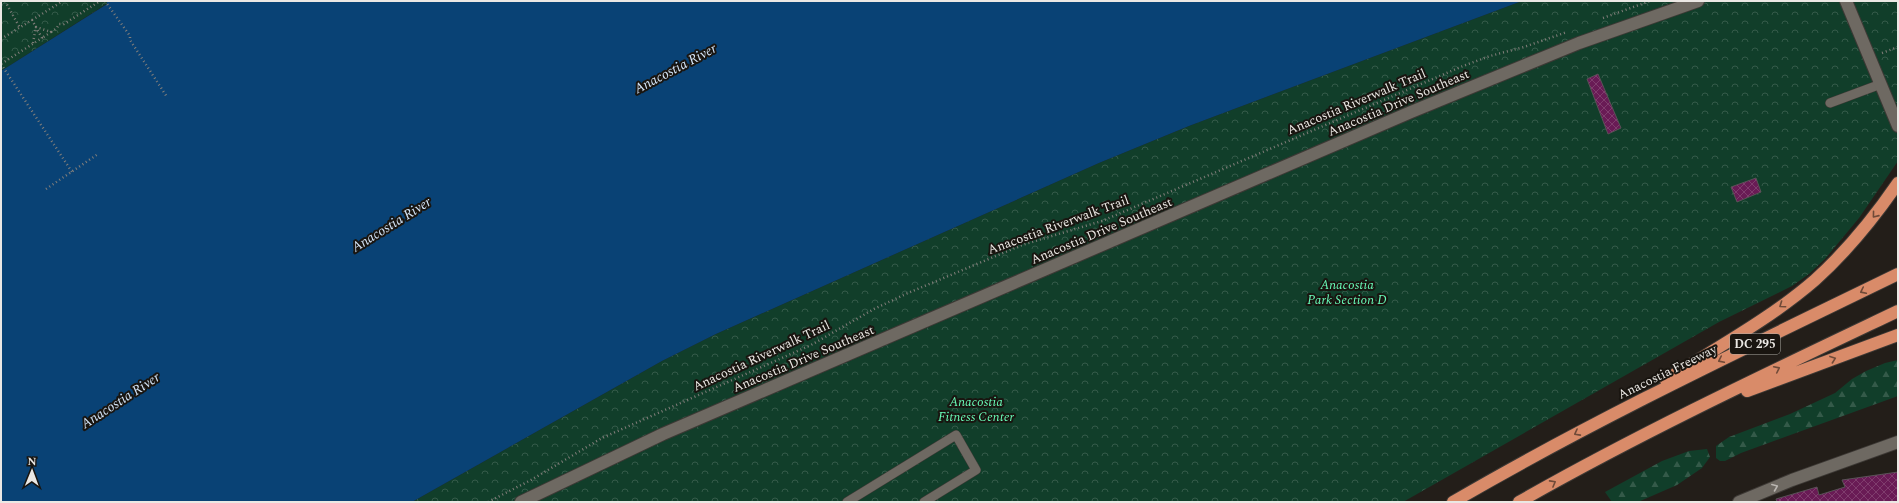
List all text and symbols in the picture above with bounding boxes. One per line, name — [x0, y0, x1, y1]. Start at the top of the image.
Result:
water label: Anacostia River — [629, 38, 720, 99]
street label: Anacostia Riverwalk Trail — [1284, 63, 1429, 140]
street label: Anacostia Drive Southeast — [1324, 64, 1473, 142]
street label: Anacostia Riverwalk Trail — [985, 190, 1132, 260]
water label: Anacostia River — [346, 191, 435, 258]
street label: Anacostia Drive Southeast — [1027, 192, 1176, 270]
one-way arrow — [1872, 210, 1879, 217]
park label: Anacostia Park Section D — [1307, 275, 1387, 310]
one-way arrow — [1860, 286, 1867, 294]
one-way arrow — [1779, 300, 1786, 307]
street label: Anacostia Riverwalk Trail — [690, 315, 833, 397]
street label: Anacostia Drive Southeast — [729, 320, 878, 398]
road number: DC 295 — [1730, 334, 1780, 354]
street label: Anacostia Freeway — [1614, 339, 1721, 405]
one-way arrow — [1718, 355, 1725, 363]
one-way arrow — [1830, 356, 1837, 364]
one-way arrow — [1772, 366, 1780, 374]
water label: Anacostia River — [76, 367, 164, 435]
park label: Anacostia Fitness Center — [938, 392, 1015, 427]
one-way arrow — [1574, 428, 1581, 435]
north arrow — [12, 451, 52, 491]
text: N — [28, 453, 37, 470]
one-way arrow — [1549, 480, 1556, 487]
one-way arrow — [1771, 484, 1779, 492]

